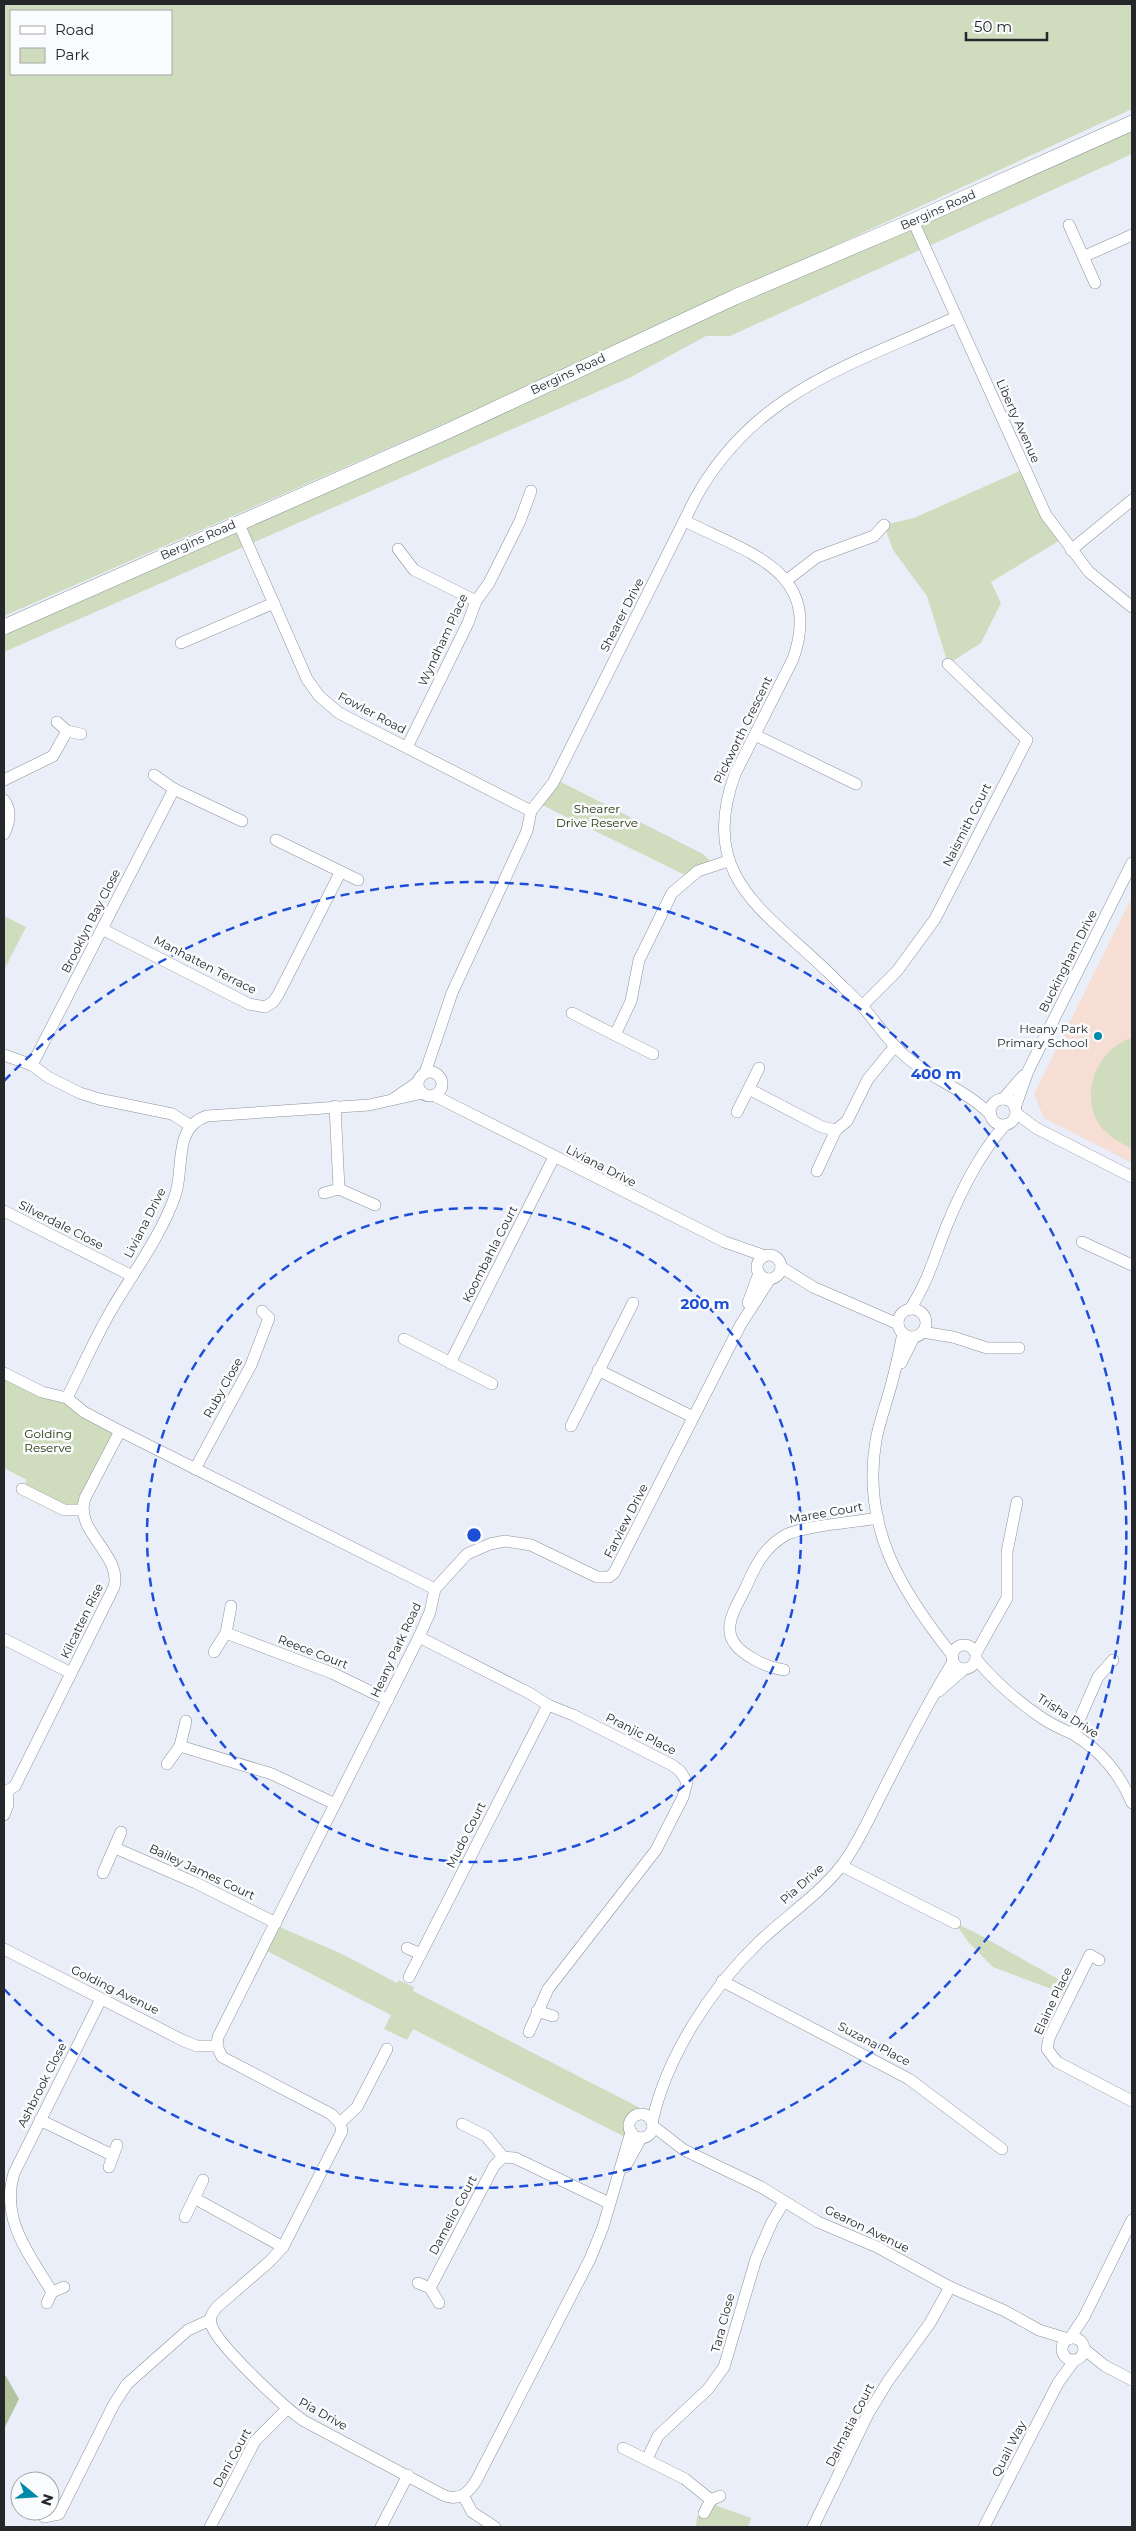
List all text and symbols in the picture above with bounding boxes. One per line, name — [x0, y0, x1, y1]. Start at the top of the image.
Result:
legend — [10, 10, 172, 75]
scale bar — [966, 10, 1047, 42]
text: 50 m — [974, 17, 1012, 36]
text: Road — [55, 20, 94, 39]
text: Park — [55, 45, 89, 64]
street label: Bergins Road — [898, 186, 978, 233]
street label: Bergins Road — [528, 350, 608, 397]
street label: Liberty Avenue — [993, 377, 1044, 465]
street label: Bergins Road — [158, 516, 238, 563]
street label: Shearer Drive — [596, 575, 647, 654]
street label: Wyndham Place — [415, 591, 470, 688]
street label: Pickworth Crescent — [710, 674, 775, 786]
street label: Fowler Road — [336, 688, 409, 737]
street label: Naismith Court — [939, 780, 994, 869]
park label: Shearer Drive Reserve — [556, 801, 638, 830]
street label: Brooklyn Bay Close — [58, 866, 123, 975]
street label: Buckingham Drive — [1035, 907, 1100, 1015]
street label: Manhatten Terrace — [151, 932, 259, 997]
place label: Heany Park Primary School — [997, 1021, 1089, 1050]
marker: Heany Park Primary School — [1092, 1030, 1104, 1042]
text: 400 m — [911, 1064, 961, 1083]
street label: Liviana Drive — [564, 1141, 639, 1190]
street label: Liviana Drive — [120, 1185, 169, 1260]
street label: Silverdale Close — [16, 1197, 106, 1252]
street label: Koombahla Court — [459, 1203, 520, 1305]
text: 200 m — [680, 1294, 730, 1313]
street label: Ruby Close — [200, 1355, 245, 1421]
park label: Golding Reserve — [24, 1426, 72, 1455]
street label: Farview Drive — [600, 1481, 651, 1560]
street label: Maree Court — [788, 1499, 864, 1526]
centre of rings — [465, 1526, 483, 1544]
street label: Kilcatten Rise — [57, 1581, 106, 1661]
street label: Heany Park Road — [367, 1600, 424, 1700]
street label: Reece Court — [276, 1631, 350, 1672]
street label: Trisha Drive — [1035, 1690, 1102, 1741]
street label: Pranjic Place — [603, 1709, 679, 1758]
street label: Mudo Court — [443, 1799, 489, 1870]
street label: Bailey James Court — [147, 1840, 258, 1903]
street label: Pia Drive — [777, 1860, 827, 1907]
street label: Golding Avenue — [69, 1962, 162, 2017]
street label: Elaine Place — [1030, 1965, 1075, 2037]
street label: Suzana Place — [835, 2018, 913, 2069]
street label: Ashbrook Close — [14, 2040, 69, 2130]
street label: Damelio Court — [425, 2172, 480, 2257]
street label: Gearon Avenue — [823, 2202, 912, 2255]
street label: Tara Close — [707, 2292, 738, 2354]
street label: Dalmatia Court — [822, 2380, 877, 2469]
street label: Pia Drive — [296, 2394, 350, 2433]
street label: Quail Way — [988, 2418, 1029, 2479]
street label: Dani Court — [209, 2426, 254, 2490]
north arrow — [10, 2471, 60, 2521]
text: N — [37, 2492, 58, 2508]

